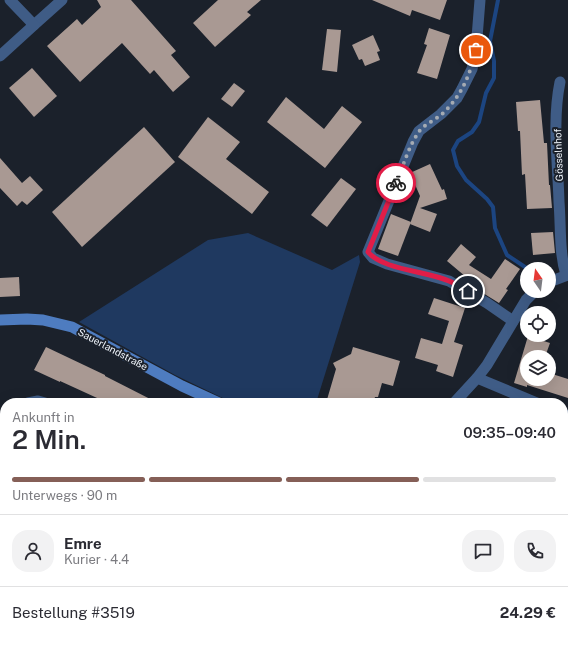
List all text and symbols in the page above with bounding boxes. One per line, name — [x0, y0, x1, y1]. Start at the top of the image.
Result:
pin — [459, 33, 493, 67]
icon: bag — [465, 39, 487, 61]
street label: Gösselnhof — [551, 128, 565, 182]
courier — [376, 163, 416, 203]
icon: bike — [385, 172, 407, 194]
north arrow — [520, 262, 556, 298]
map controls — [520, 262, 556, 386]
pin — [451, 274, 485, 308]
icon: home — [457, 280, 479, 302]
button: locate — [520, 306, 556, 342]
street label: Sauerlandstraße — [76, 326, 150, 373]
button: layers — [520, 350, 556, 386]
text: Ankunft in — [12, 410, 75, 425]
text: 2 Min. — [12, 424, 86, 455]
text: 09:35–09:40 — [463, 424, 556, 441]
text: Unterwegs · 90 m — [12, 488, 117, 503]
button: person — [12, 530, 54, 572]
button: chat — [462, 530, 504, 572]
button: phone — [514, 530, 556, 572]
text: Emre — [64, 535, 102, 552]
text: Kurier · 4.4 — [64, 552, 129, 567]
text: Bestellung #3519 — [12, 604, 135, 621]
text: 24.29 € — [500, 604, 556, 621]

